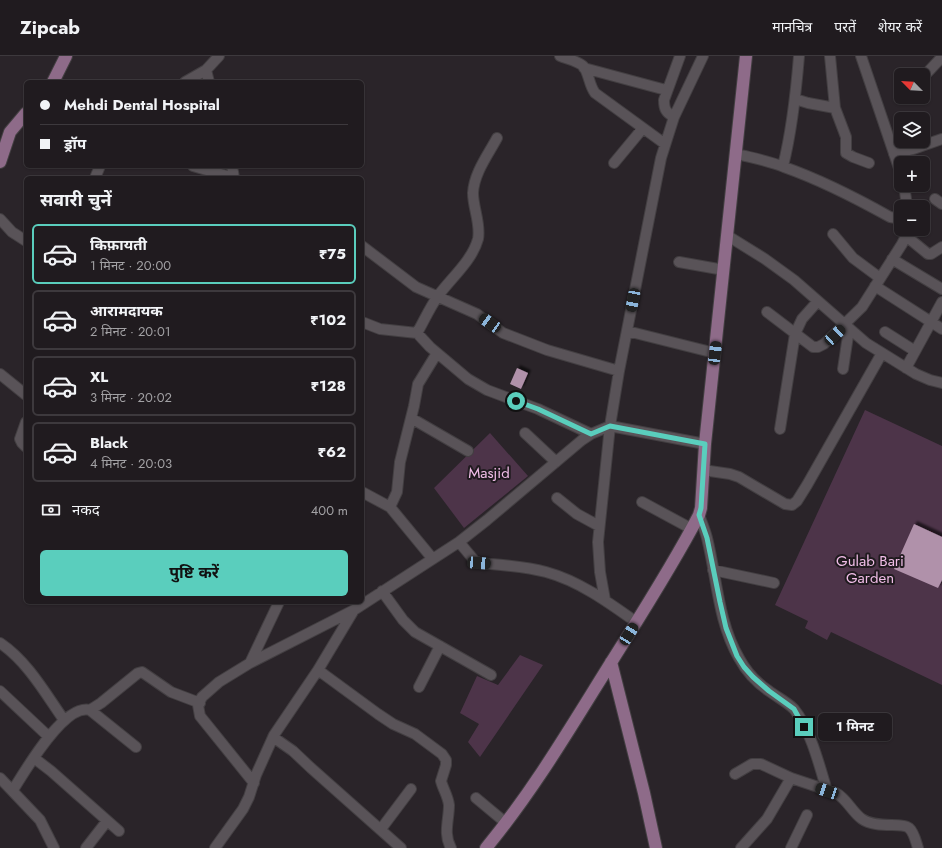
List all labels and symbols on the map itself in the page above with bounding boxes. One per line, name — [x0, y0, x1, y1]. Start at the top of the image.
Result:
north arrow — [894, 68, 930, 104]
car — [625, 287, 641, 313]
car — [477, 311, 503, 335]
car — [822, 322, 848, 348]
car — [708, 340, 722, 366]
route start — [507, 392, 525, 410]
park label: Masjid — [468, 462, 510, 484]
park label: Gulab Bari Garden — [836, 550, 904, 589]
car — [467, 556, 491, 570]
car — [618, 621, 640, 647]
callout: 1 मिनट — [818, 713, 892, 741]
route end — [795, 718, 813, 736]
car — [814, 781, 840, 801]

